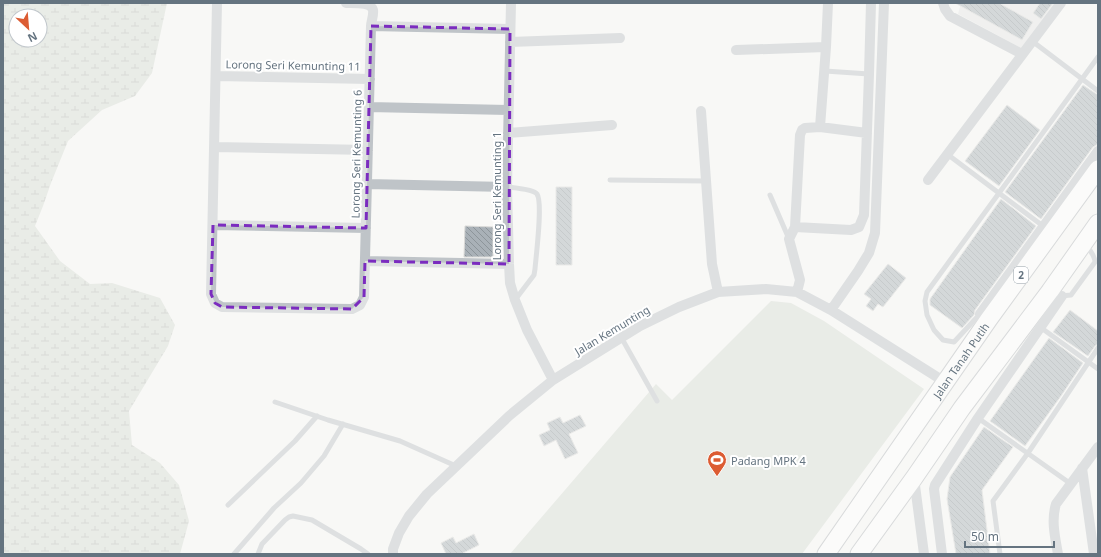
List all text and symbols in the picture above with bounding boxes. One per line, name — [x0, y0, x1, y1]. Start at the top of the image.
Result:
north arrow — [8, 8, 48, 48]
text: N — [25, 29, 40, 46]
street label: Lorong Seri Kemunting 11 — [225, 56, 361, 74]
street label: Lorong Seri Kemunting 6 — [347, 90, 365, 218]
street label: Lorong Seri Kemunting 1 — [489, 132, 504, 260]
road number: 2 — [1014, 267, 1028, 283]
street label: Jalan Kemunting — [571, 302, 652, 359]
street label: Jalan Tanah Putih — [928, 319, 992, 402]
sports icon: Padang MPK 4 — [706, 449, 728, 477]
place label: Padang MPK 4 — [731, 453, 806, 468]
scale bar — [965, 523, 1054, 549]
text: 50 m — [971, 528, 999, 545]

